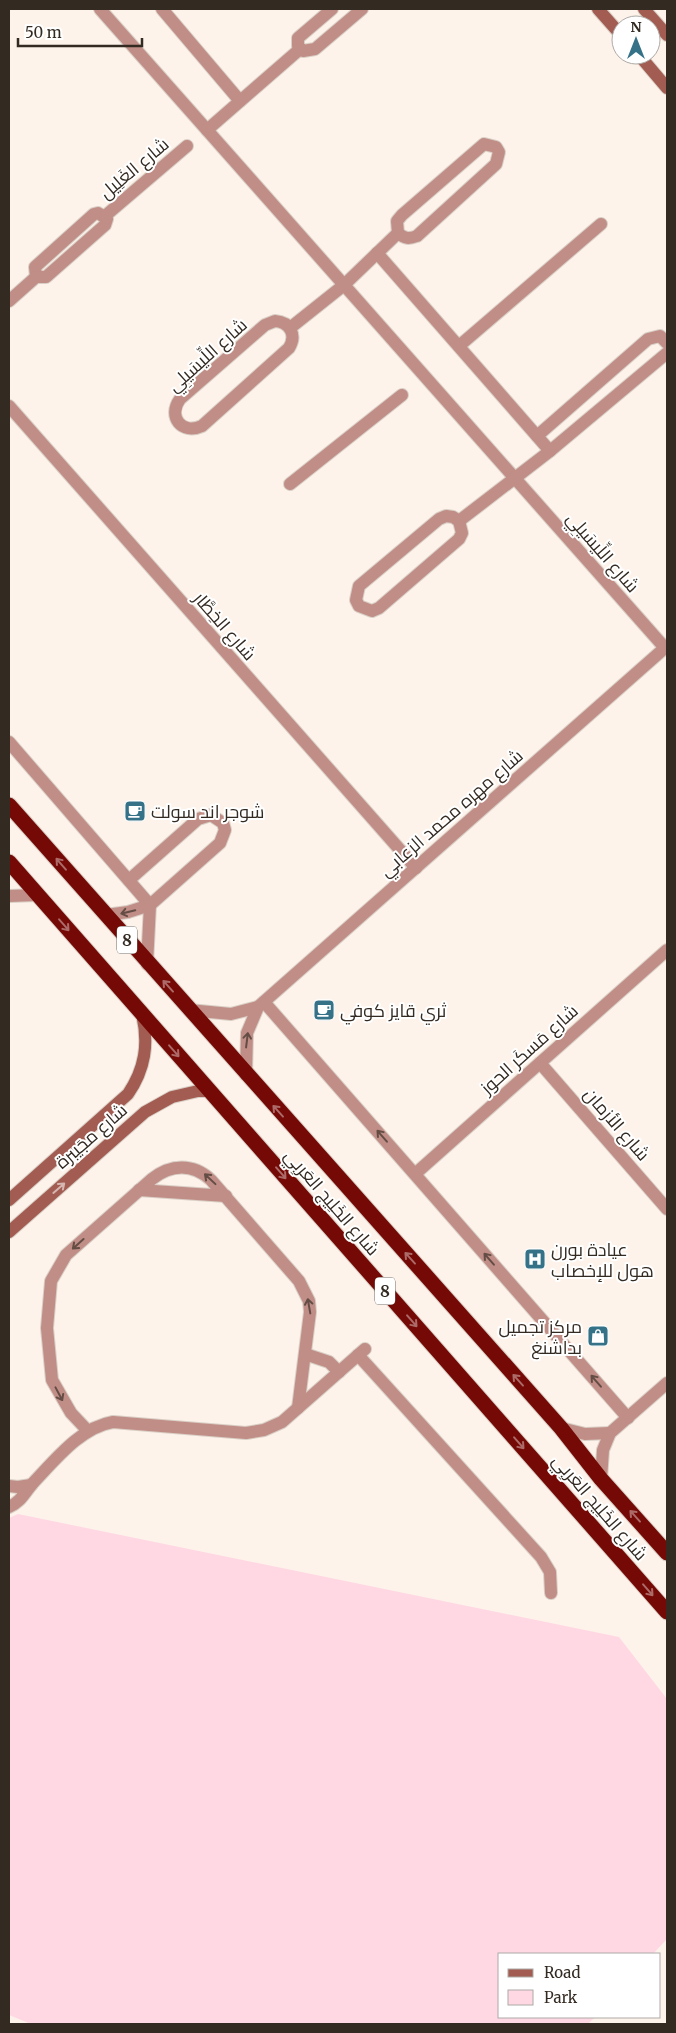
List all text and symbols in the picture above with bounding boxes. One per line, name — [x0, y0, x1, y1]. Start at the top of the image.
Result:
scale bar — [18, 15, 141, 47]
north arrow — [611, 15, 661, 65]
text: N — [630, 18, 642, 36]
text: 50 m — [25, 23, 62, 42]
street label: شارع الغَلِيل — [95, 132, 174, 205]
street label: شارع اللِّيسَيلِي — [161, 312, 254, 399]
street label: شارع اللِّيسَيلِي — [559, 506, 645, 599]
street label: شارع الخِطَّار — [188, 586, 261, 666]
street label: شارع مهره محمد الزعابي — [374, 744, 530, 884]
cafe icon: شوجر اند سولت — [123, 799, 147, 823]
place label: شوجر اند سولت — [151, 800, 264, 823]
one-way arrow — [55, 858, 66, 871]
one-way arrow — [121, 908, 137, 917]
one-way arrow — [58, 919, 70, 932]
road number: 8 — [117, 926, 137, 954]
one-way arrow — [162, 980, 174, 993]
cafe icon: ثري قايز كوفي — [312, 998, 336, 1022]
place label: ثري قايز كوفي — [340, 999, 446, 1025]
street label: شارع مَسكَر الحوز — [475, 999, 583, 1100]
one-way arrow — [242, 1032, 252, 1048]
one-way arrow — [168, 1044, 180, 1057]
street label: شارع الأزمان — [578, 1083, 655, 1166]
street label: شارع مجَيبرة — [50, 1098, 132, 1174]
one-way arrow — [272, 1104, 284, 1117]
one-way arrow — [376, 1130, 387, 1143]
street label: شارع الخَلِيج العَربِي — [277, 1144, 384, 1262]
one-way arrow — [276, 1166, 287, 1179]
one-way arrow — [203, 1173, 216, 1185]
one-way arrow — [52, 1182, 65, 1194]
one-way arrow — [72, 1238, 85, 1250]
place label: عيادة بورن هول للإخصاب — [551, 1238, 654, 1282]
hospital icon: عيادة بورن هول للإخصاب — [523, 1247, 547, 1271]
one-way arrow — [404, 1252, 415, 1265]
one-way arrow — [483, 1252, 494, 1265]
road number: 8 — [375, 1278, 395, 1304]
one-way arrow — [303, 1298, 313, 1314]
one-way arrow — [406, 1315, 417, 1328]
place label: مركز تجميل بداشنغ — [498, 1315, 582, 1360]
shop icon: مركز تجميل بداشنغ — [586, 1324, 610, 1348]
one-way arrow — [512, 1373, 523, 1386]
one-way arrow — [590, 1374, 601, 1387]
one-way arrow — [54, 1387, 64, 1402]
one-way arrow — [513, 1437, 525, 1450]
street label: شارع الخَلِيج العَربِي — [545, 1449, 652, 1567]
one-way arrow — [629, 1510, 641, 1523]
one-way arrow — [642, 1583, 653, 1596]
legend — [498, 1953, 661, 2018]
text: Road — [544, 1963, 580, 1982]
text: Park — [544, 1988, 578, 2007]

